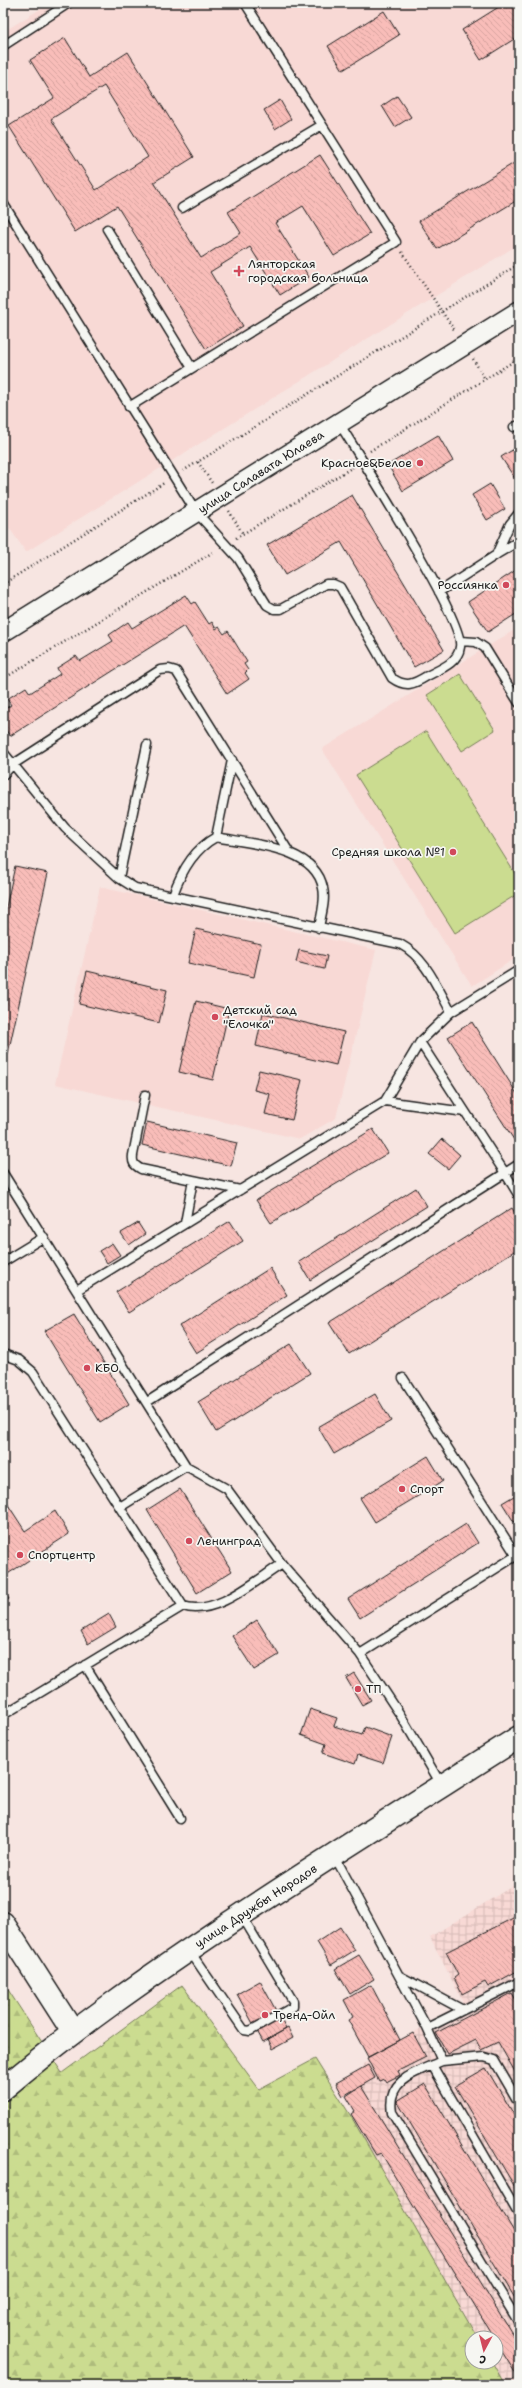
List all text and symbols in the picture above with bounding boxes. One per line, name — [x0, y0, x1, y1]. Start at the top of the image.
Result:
place label: Лянторская городская больница — [248, 256, 369, 286]
marker: Лянторская городская больница — [233, 265, 245, 277]
street label: улица Салавата Юлаева — [195, 426, 327, 517]
place label: Красное&Белое — [321, 455, 412, 471]
marker: Красное&Белое — [415, 458, 425, 468]
place label: Россиянка — [437, 577, 499, 593]
marker: Россиянка — [501, 580, 511, 590]
place label: Средняя школа №1 — [331, 844, 445, 860]
marker: Средняя школа №1 — [448, 847, 458, 857]
place label: Детский сад "Елочка" — [223, 1002, 297, 1032]
marker: Детский сад "Елочка" — [210, 1012, 220, 1022]
place label: КБО — [95, 1360, 119, 1376]
marker: КБО — [82, 1363, 92, 1373]
place label: Спорт — [410, 1481, 445, 1497]
marker: Спорт — [397, 1484, 407, 1494]
place label: Ленинград — [197, 1533, 261, 1549]
marker: Ленинград — [184, 1536, 194, 1546]
place label: Спортцентр — [28, 1547, 96, 1563]
marker: Спортцентр — [15, 1550, 25, 1560]
place label: ТП — [366, 1681, 381, 1697]
marker: ТП — [353, 1684, 363, 1694]
street label: улица Дружбы Народов — [192, 1860, 320, 1952]
place label: Тренд-Ойл — [273, 2007, 335, 2023]
marker: Тренд-Ойл — [260, 2010, 270, 2020]
north arrow — [464, 2330, 504, 2370]
text: С — [478, 2352, 487, 2367]

